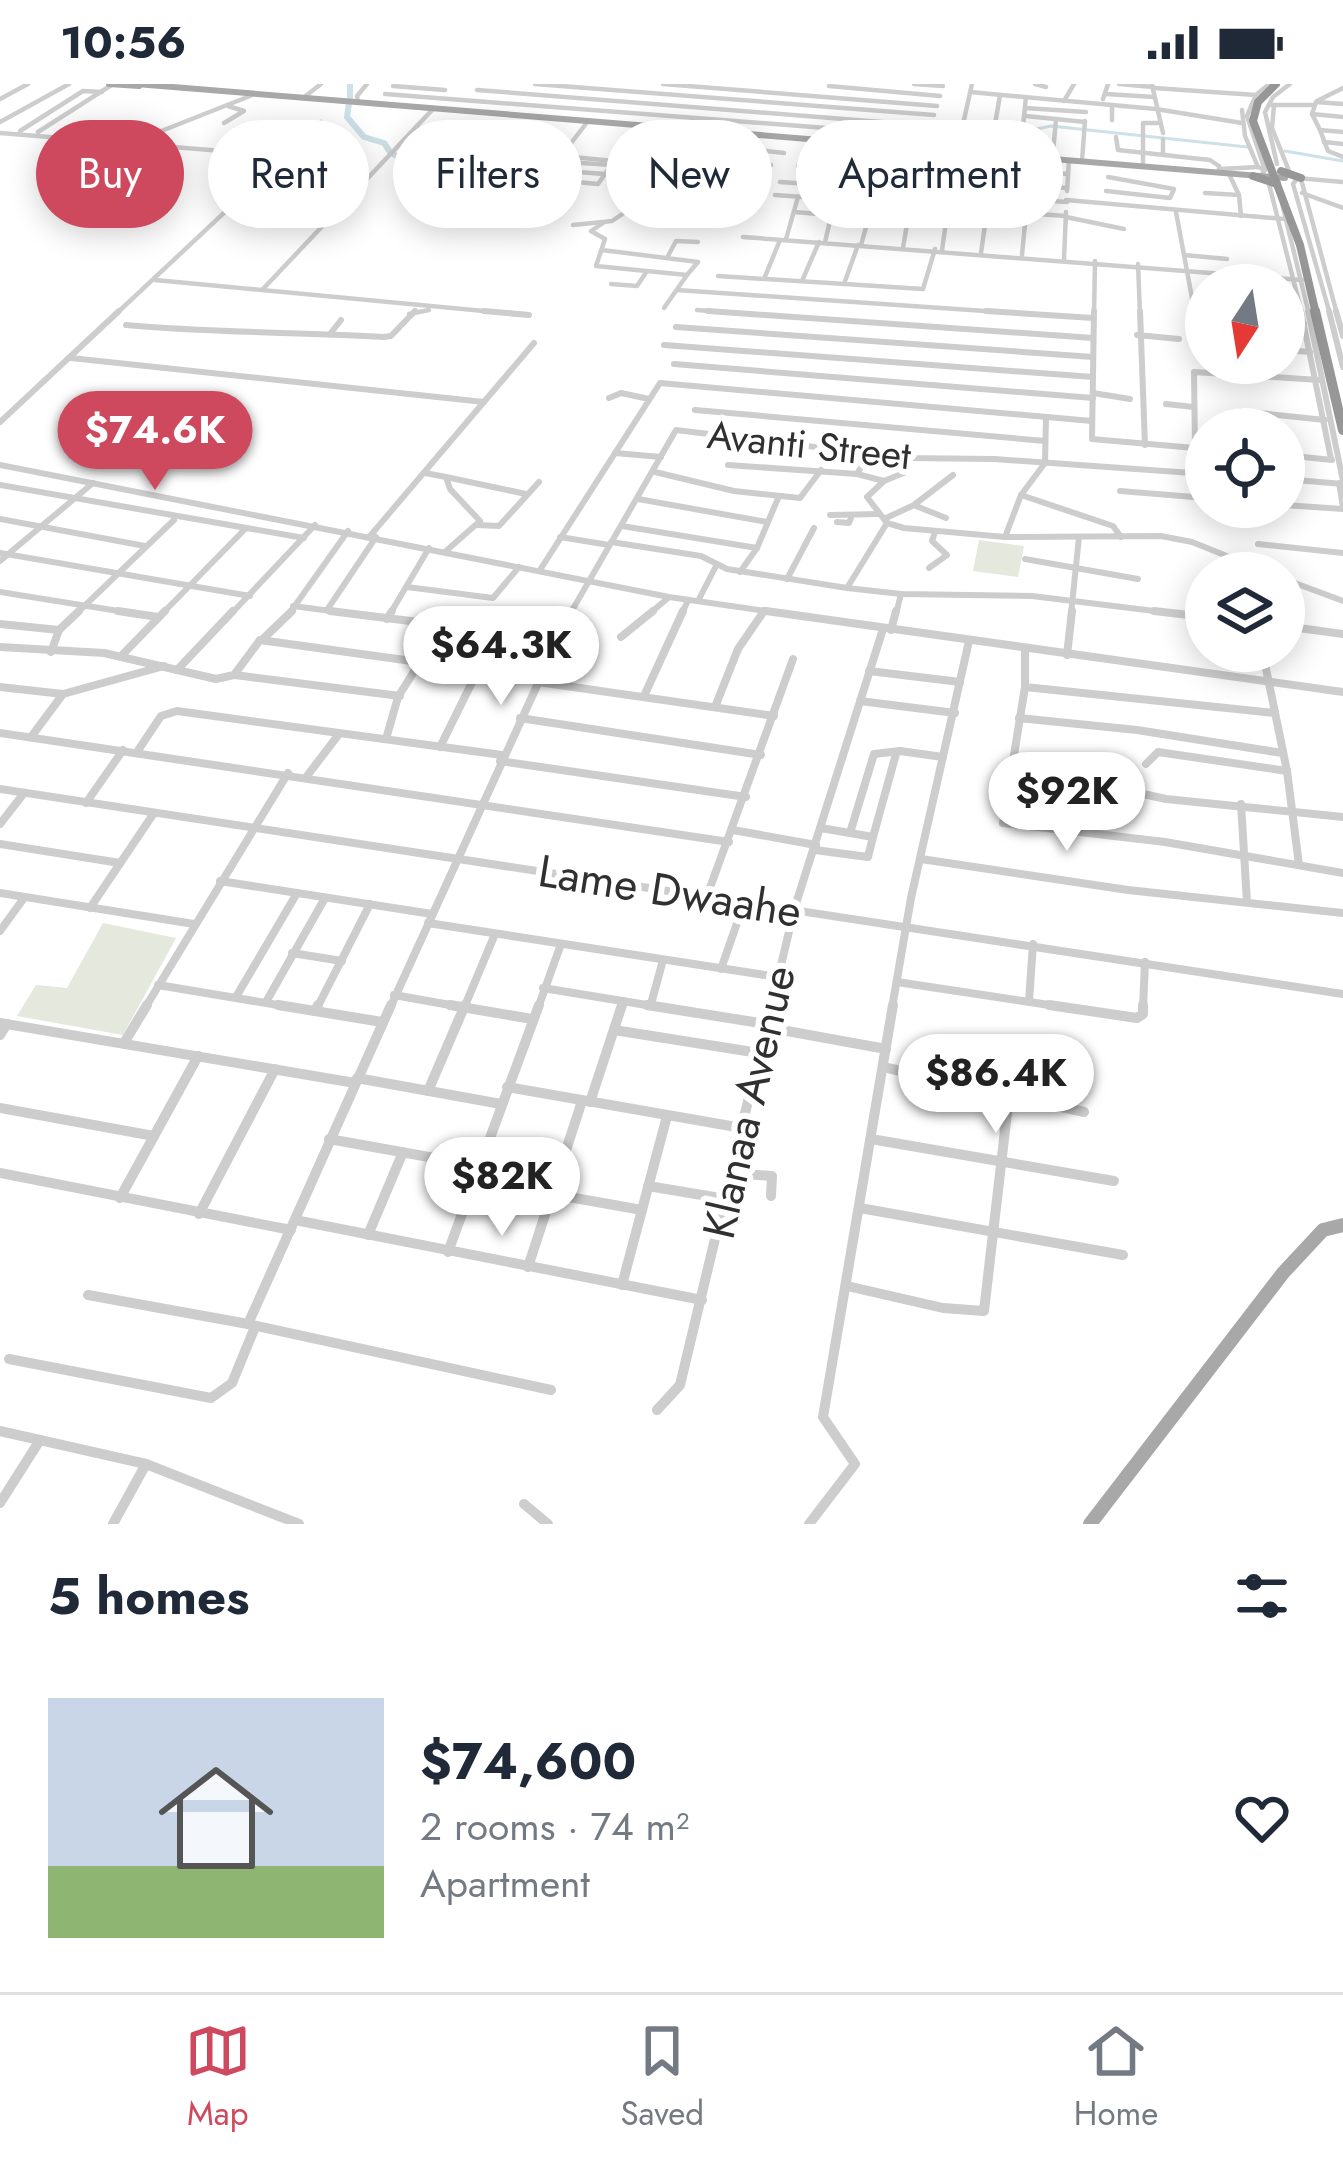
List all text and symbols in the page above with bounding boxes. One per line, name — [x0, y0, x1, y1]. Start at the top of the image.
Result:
text: 10:56 — [60, 10, 186, 75]
chip: Buy — [36, 120, 184, 228]
chip: Rent — [208, 120, 369, 228]
chip: Filters — [393, 120, 582, 228]
chip: New — [606, 120, 772, 228]
chip: Apartment — [796, 120, 1063, 228]
north arrow — [1185, 264, 1305, 384]
map controls — [1185, 264, 1305, 672]
pin: $74.6K — [57, 391, 253, 493]
text: $74.6K — [85, 401, 225, 458]
street label: Avanti Street — [704, 406, 914, 484]
button: locate — [1185, 408, 1305, 528]
button: layers — [1185, 552, 1305, 672]
pin: $64.3K — [403, 606, 599, 708]
text: $64.3K — [430, 616, 572, 673]
pin: $92K — [996, 752, 1138, 854]
text: $92K — [1015, 762, 1119, 819]
street label: Lame Dwaahe — [534, 838, 806, 944]
street label: Klanaa Avenue — [686, 959, 812, 1245]
pin: $86.4K — [898, 1034, 1094, 1136]
text: $86.4K — [925, 1044, 1067, 1101]
pin: $82K — [431, 1137, 573, 1239]
text: $82K — [451, 1147, 553, 1204]
text: 5 homes — [48, 1559, 250, 1633]
icon: filters — [1229, 1563, 1295, 1629]
text: $74,600 — [420, 1724, 636, 1798]
icon: home — [144, 1746, 288, 1890]
icon: heart — [1229, 1785, 1295, 1851]
text: 2 rooms · 74 m² — [420, 1798, 689, 1855]
text: Apartment — [420, 1855, 590, 1912]
tab: Map — [185, 2018, 251, 2137]
tab: Saved — [621, 2018, 704, 2137]
tab: Home — [1074, 2018, 1158, 2137]

